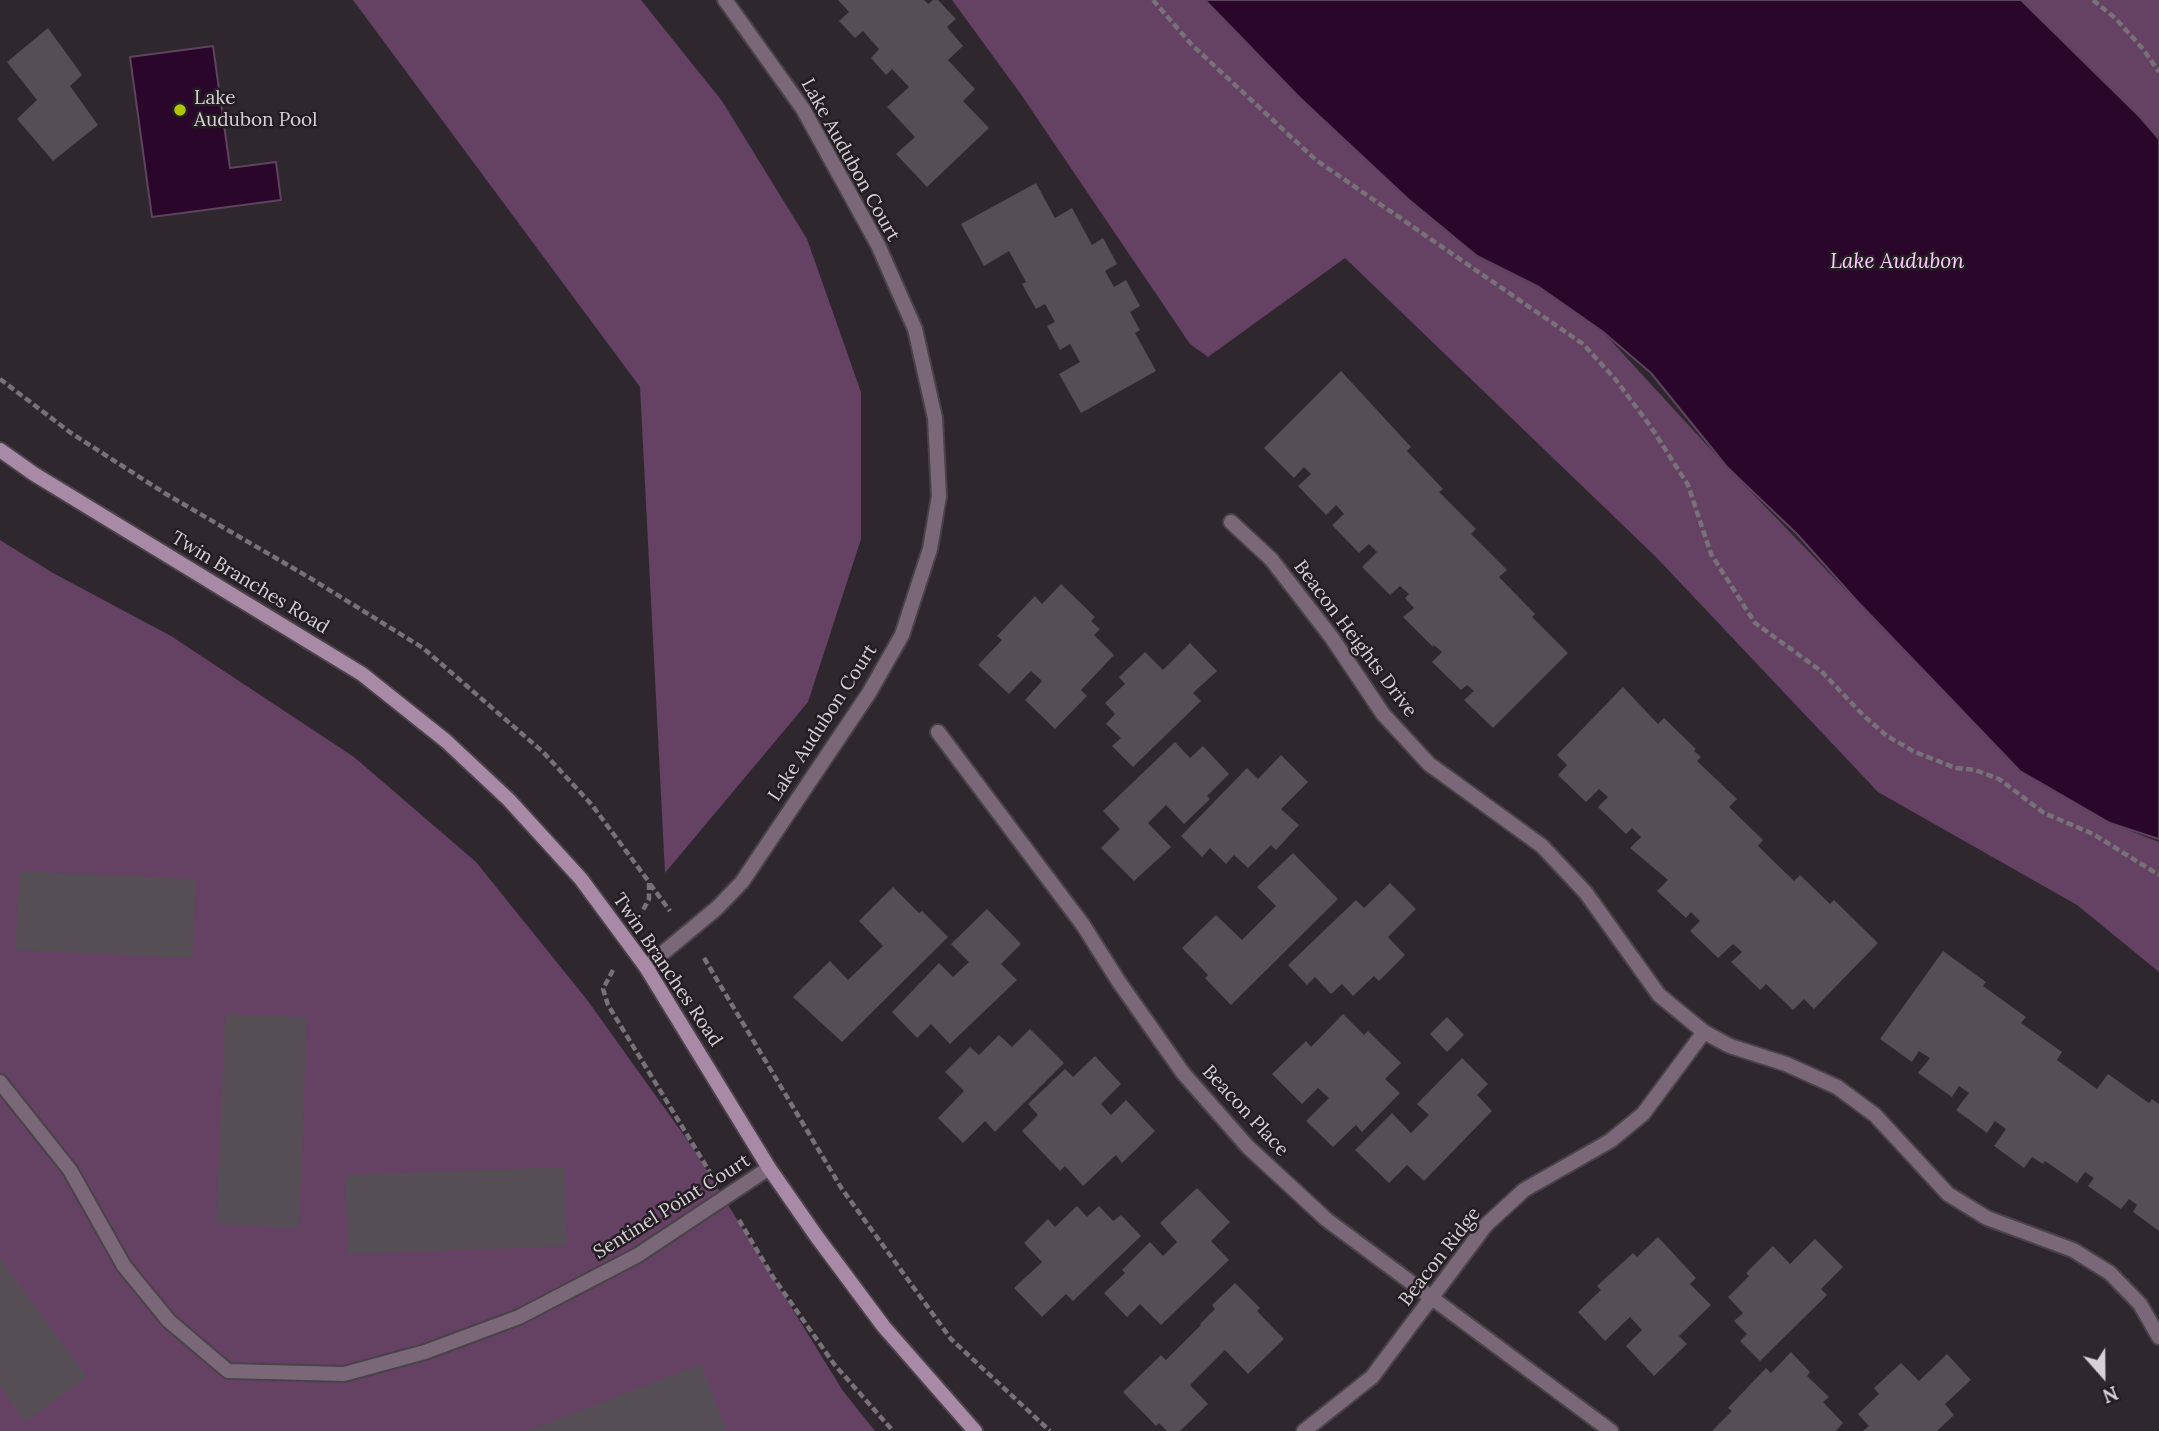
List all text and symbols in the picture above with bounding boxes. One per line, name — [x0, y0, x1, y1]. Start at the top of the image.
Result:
street label: Lake Audubon Court — [796, 75, 904, 245]
place label: Lake Audubon Pool — [194, 88, 317, 132]
marker: Lake Audubon Pool — [172, 102, 188, 118]
water label: Lake Audubon — [1830, 249, 1964, 275]
street label: Twin Branches Road — [167, 527, 333, 639]
street label: Beacon Heights Drive — [1289, 556, 1421, 722]
street label: Lake Audubon Court — [764, 640, 882, 806]
street label: Twin Branches Road — [607, 889, 727, 1051]
street label: Beacon Place — [1197, 1061, 1293, 1161]
street label: Sentinel Point Court — [590, 1150, 754, 1264]
street label: Beacon Ridge — [1394, 1203, 1486, 1311]
north arrow — [2068, 1340, 2138, 1410]
text: N — [2099, 1381, 2122, 1408]

